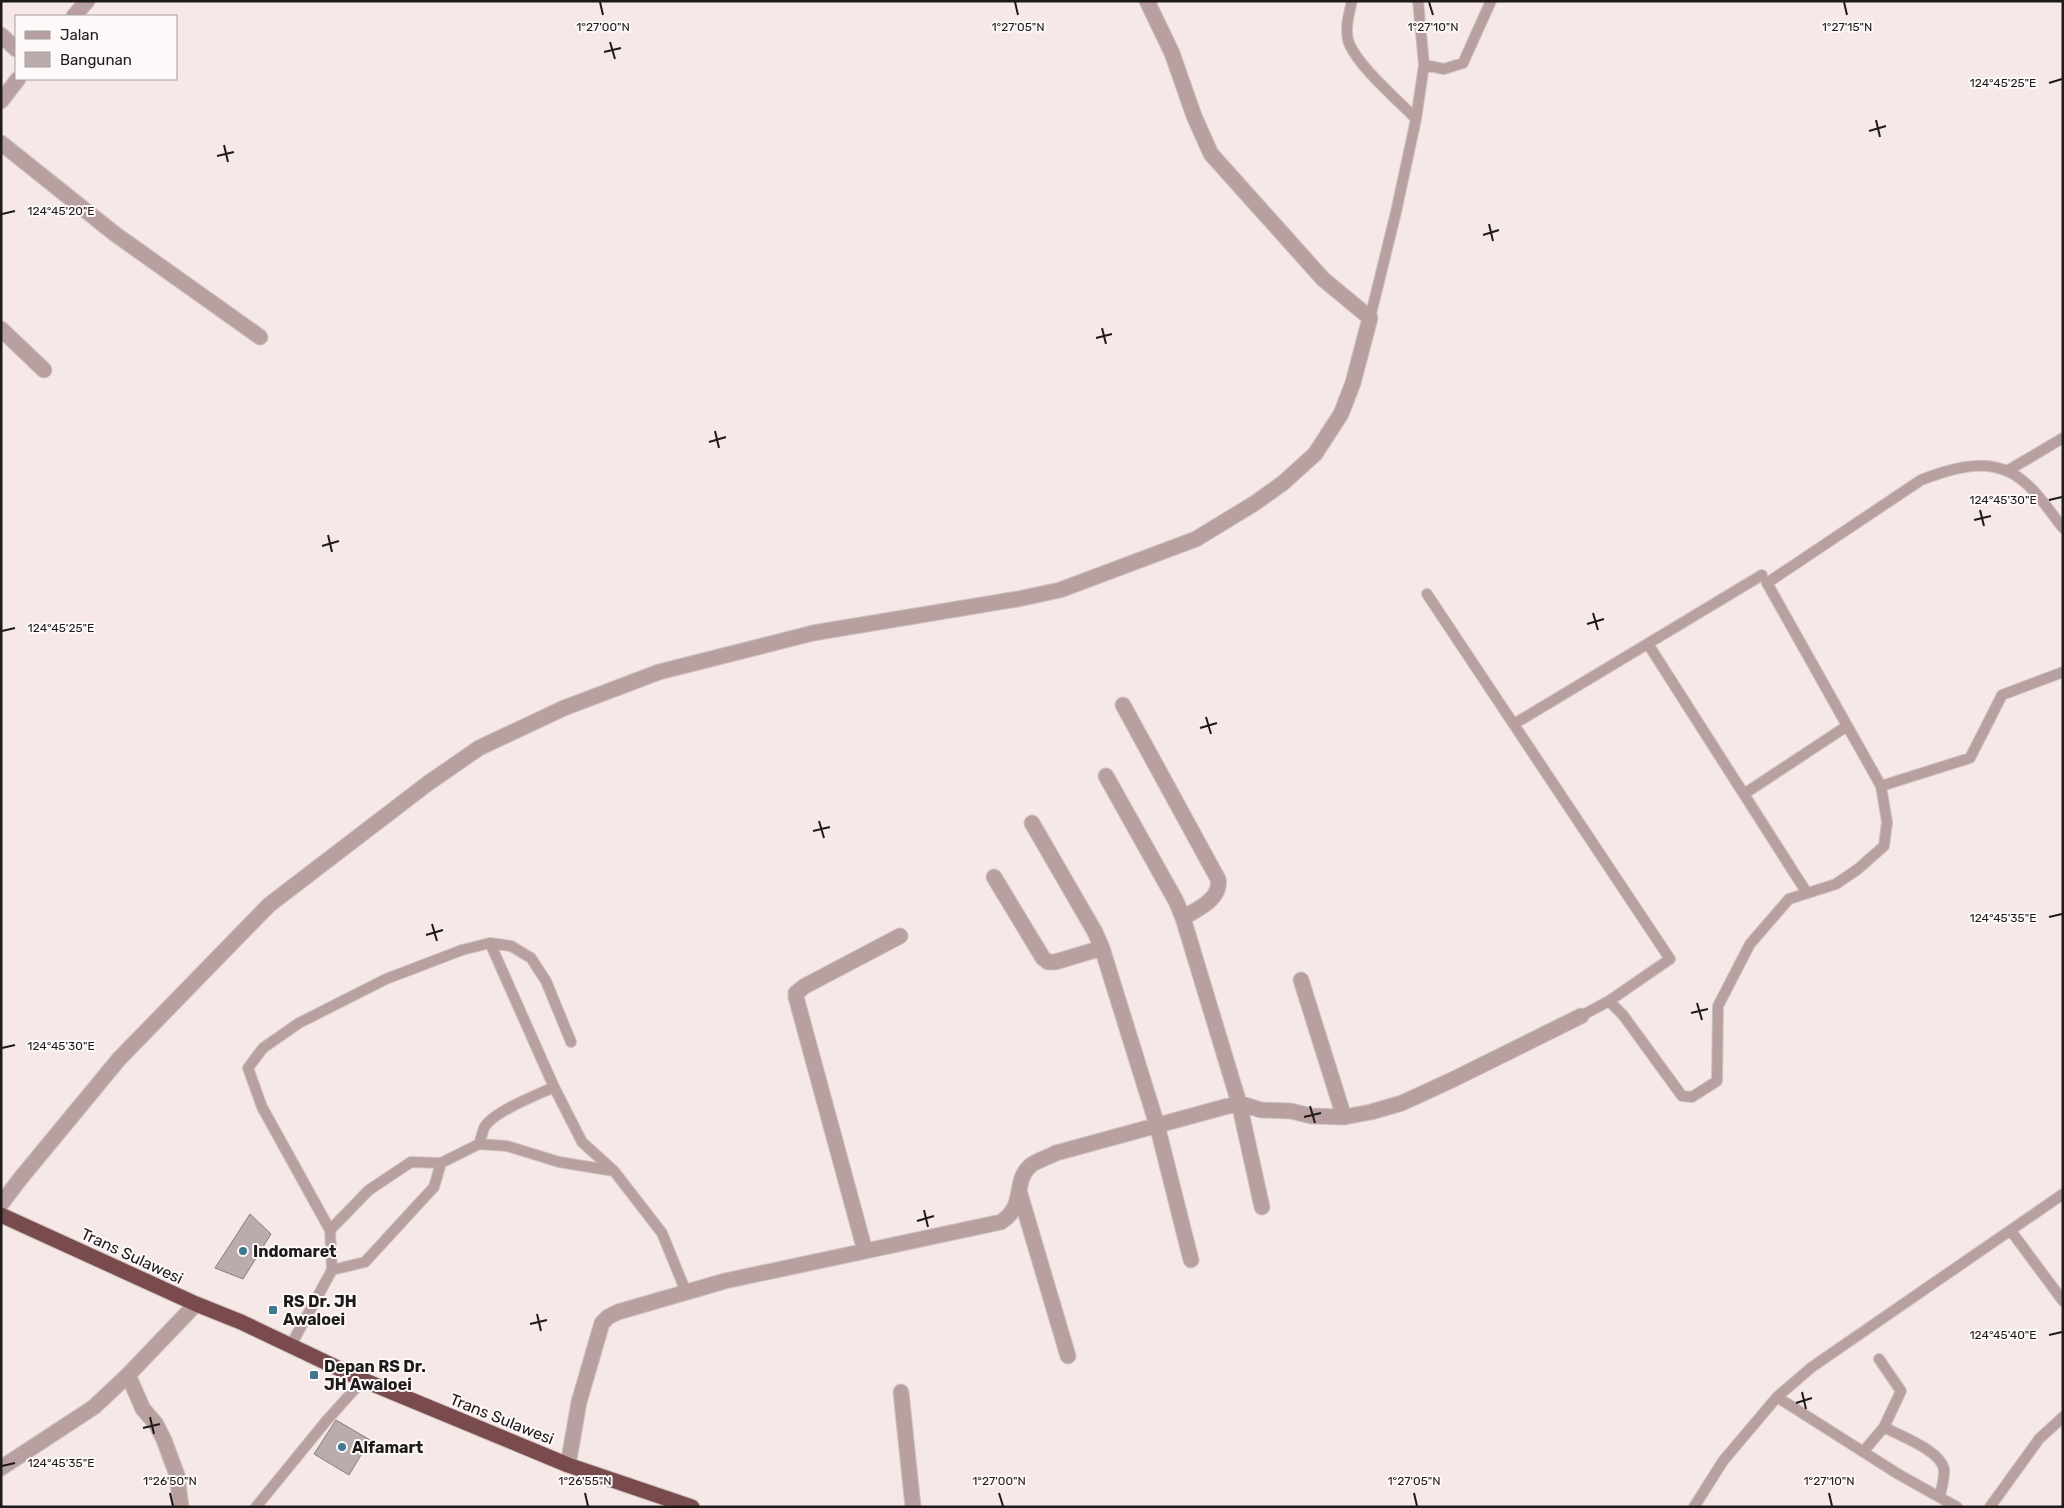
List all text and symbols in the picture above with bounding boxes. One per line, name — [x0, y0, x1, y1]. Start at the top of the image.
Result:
legend — [15, 15, 178, 80]
text: 1°27'00"N — [576, 20, 630, 34]
text: 1°27'05"N — [991, 20, 1045, 34]
text: 1°27'10"N — [1407, 20, 1459, 34]
text: 1°27'15"N — [1822, 20, 1872, 34]
text: Jalan — [60, 26, 99, 44]
text: Bangunan — [60, 51, 132, 69]
text: 124°45'25"E — [1970, 76, 2036, 90]
text: 124°45'20"E — [27, 204, 95, 218]
text: 124°45'30"E — [1969, 493, 2037, 507]
text: 124°45'25"E — [28, 621, 94, 635]
text: 124°45'35"E — [1970, 911, 2036, 925]
text: 124°45'30"E — [27, 1039, 95, 1053]
street label: Trans Sulawesi — [78, 1224, 186, 1288]
place label: Indomaret — [253, 1242, 337, 1261]
marker: Indomaret — [237, 1245, 249, 1257]
place label: RS Dr. JH Awaloei — [283, 1292, 357, 1329]
marker: RS Dr. JH Awaloei — [267, 1304, 279, 1316]
text: 124°45'40"E — [1969, 1328, 2037, 1342]
place label: Depan RS Dr. JH Awaloei — [324, 1357, 426, 1394]
marker: Depan RS Dr. JH Awaloei — [308, 1369, 320, 1381]
street label: Trans Sulawesi — [447, 1390, 557, 1448]
place label: Alfamart — [352, 1438, 424, 1457]
marker: Alfamart — [336, 1441, 348, 1453]
text: 124°45'35"E — [28, 1456, 94, 1470]
text: 1°26'50"N — [143, 1474, 197, 1488]
text: 1°26'55"N — [558, 1474, 612, 1488]
text: 1°27'00"N — [972, 1474, 1026, 1488]
text: 1°27'05"N — [1387, 1474, 1441, 1488]
text: 1°27'10"N — [1803, 1474, 1855, 1488]

